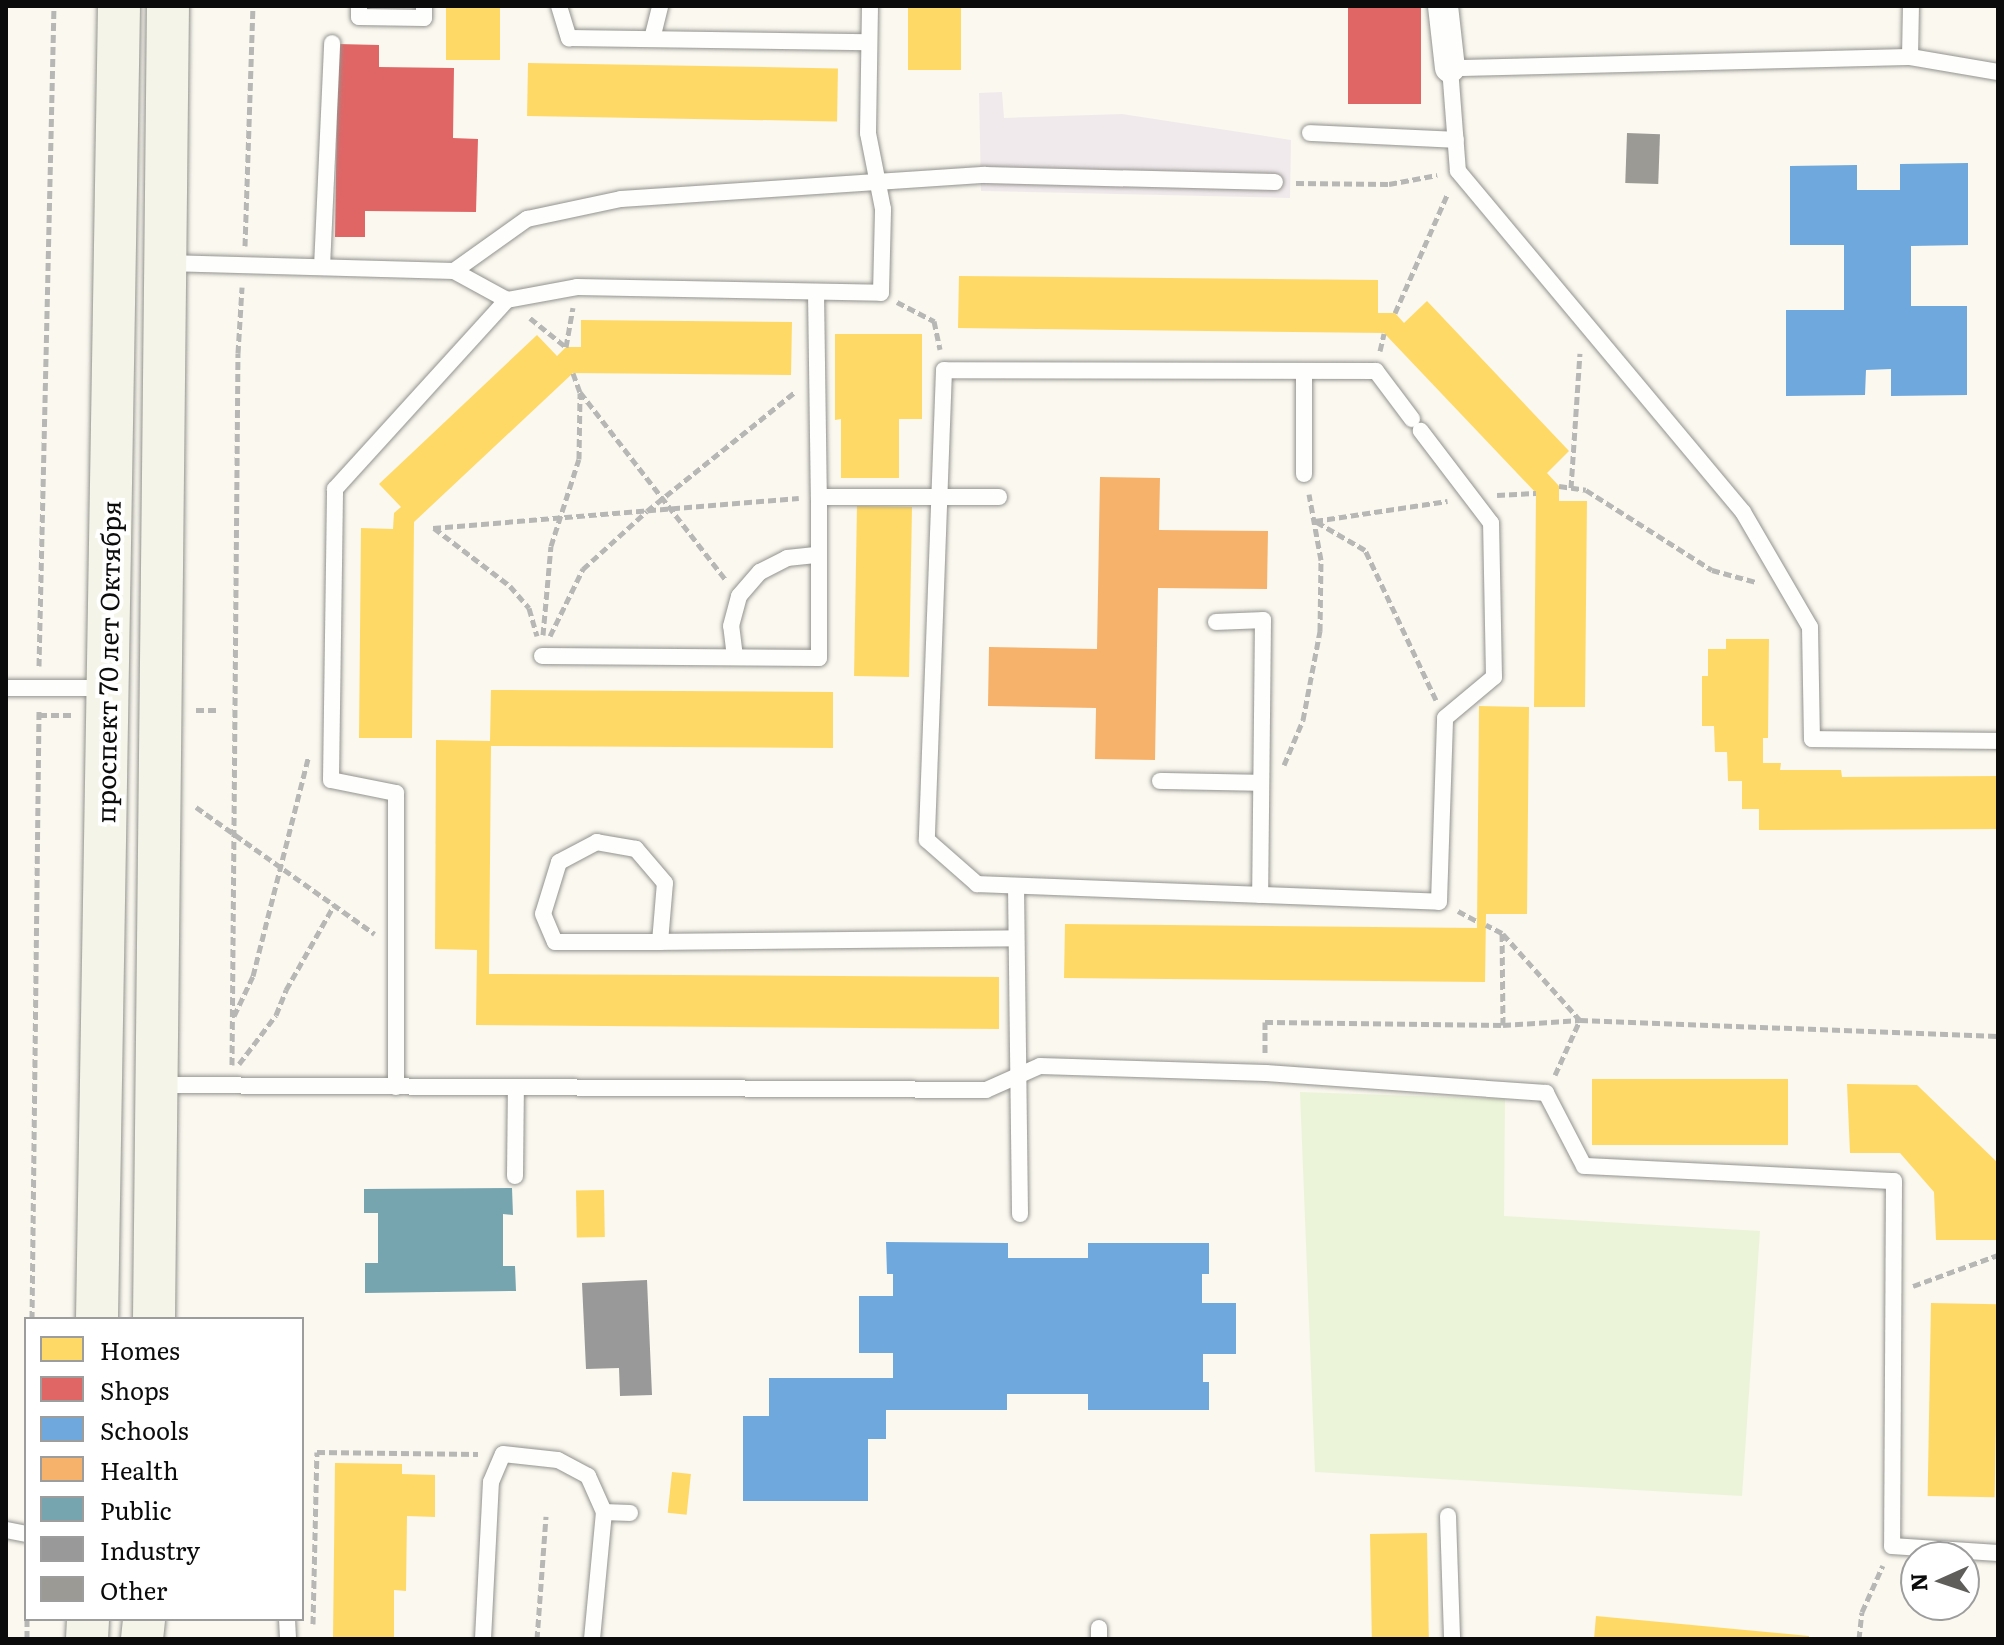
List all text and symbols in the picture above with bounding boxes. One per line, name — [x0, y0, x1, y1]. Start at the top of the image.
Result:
street label: проспект 70 лет Октября — [89, 500, 125, 824]
legend — [24, 1317, 304, 1621]
text: Homes — [100, 1332, 180, 1367]
text: Shops — [100, 1372, 169, 1407]
text: Schools — [100, 1412, 189, 1447]
text: Health — [100, 1452, 179, 1487]
text: Public — [100, 1492, 171, 1527]
text: Industry — [100, 1532, 200, 1567]
north arrow — [1900, 1541, 1980, 1621]
text: Other — [100, 1572, 167, 1607]
text: N — [1901, 1572, 1934, 1592]

